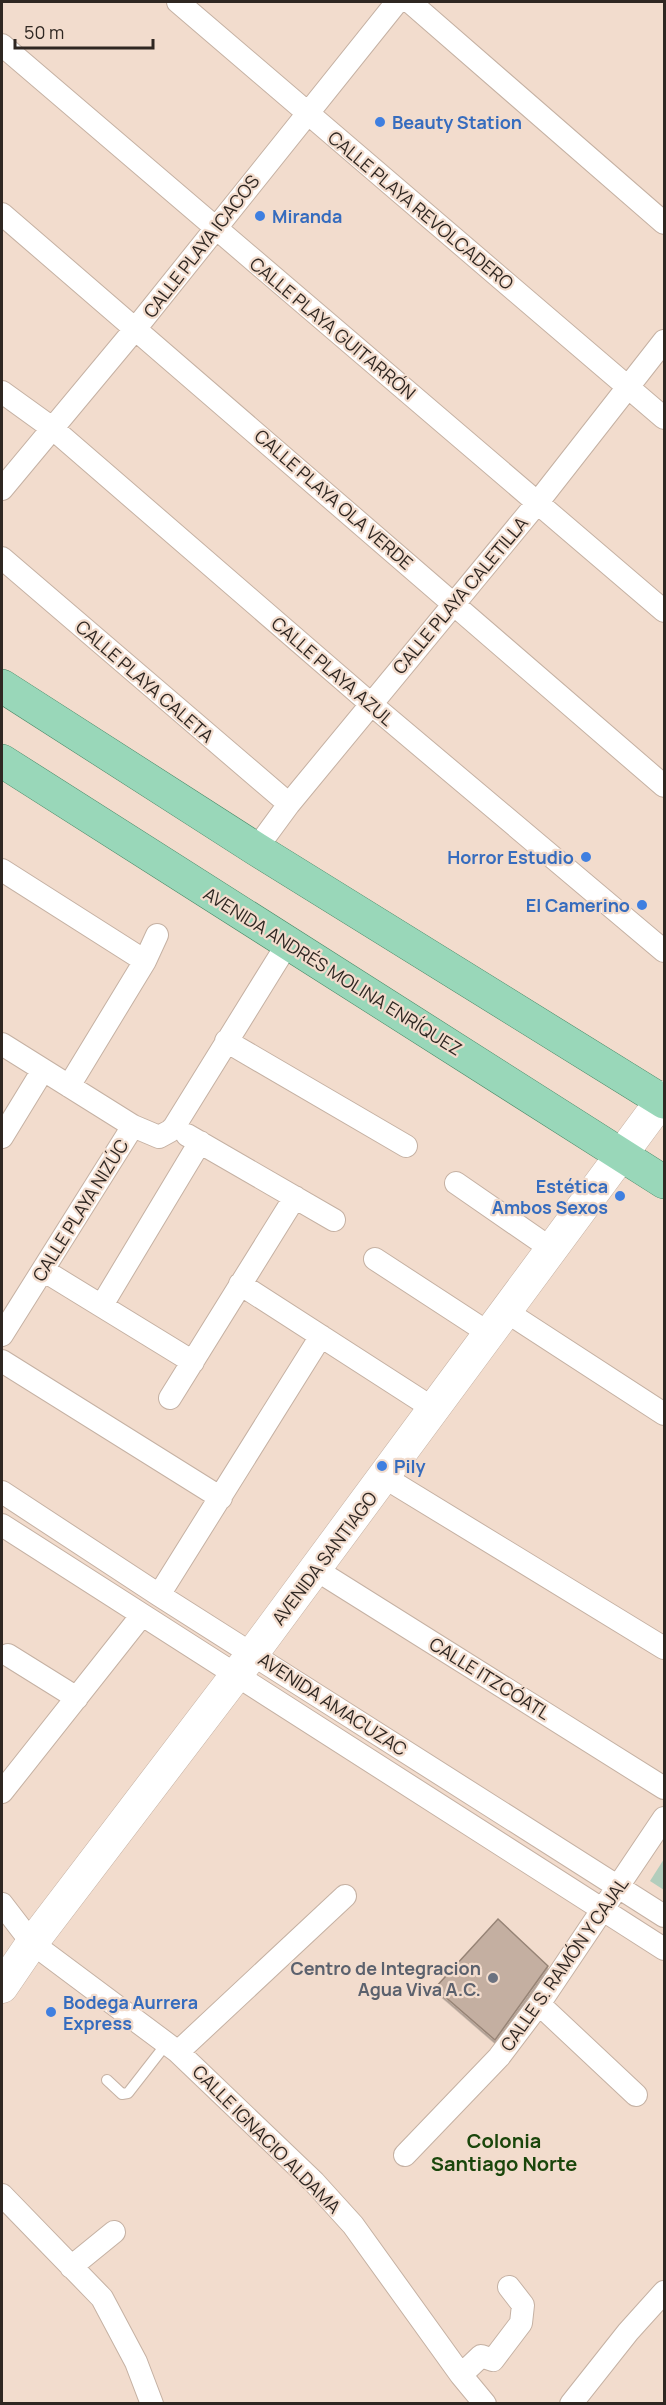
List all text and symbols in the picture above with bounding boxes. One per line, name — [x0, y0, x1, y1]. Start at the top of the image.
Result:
scale bar — [15, 12, 153, 50]
text: 50 m — [24, 20, 64, 44]
place label: Beauty Station — [392, 110, 522, 134]
marker: Beauty Station — [373, 115, 387, 129]
street label: CALLE PLAYA REVOLCADERO — [323, 125, 519, 295]
street label: CALLE PLAYA ICACOS — [138, 170, 264, 322]
place label: Miranda — [272, 204, 342, 228]
marker: Miranda — [253, 209, 267, 223]
street label: CALLE PLAYA GUITARRÓN — [245, 251, 421, 405]
street label: CALLE PLAYA OLA VERDE — [250, 424, 418, 574]
street label: CALLE PLAYA CALETILLA — [387, 511, 533, 679]
street label: CALLE PLAYA AZUL — [267, 611, 399, 731]
street label: CALLE PLAYA CALETA — [71, 614, 220, 748]
place label: Horror Estudio — [447, 845, 574, 869]
marker: Horror Estudio — [579, 850, 593, 864]
street label: AVENIDA ANDRÉS MOLINA ENRÍQUEZ — [199, 881, 467, 1061]
place label: El Camerino — [526, 893, 630, 917]
marker: El Camerino — [635, 898, 649, 912]
street label: CALLE PLAYA NIZÚC — [27, 1134, 134, 1286]
place label: Estética Ambos Sexos — [492, 1174, 608, 1219]
marker: Estética Ambos Sexos — [613, 1189, 627, 1203]
place label: Pily — [394, 1454, 426, 1478]
marker: Pily — [375, 1459, 389, 1473]
street label: AVENIDA SANTIAGO — [266, 1486, 382, 1630]
street label: CALLE ITZCÓATL — [425, 1631, 555, 1725]
street label: AVENIDA AMACUZAC — [254, 1647, 412, 1761]
street label: CALLE S. RAMÓN Y CAJAL — [495, 1872, 633, 2056]
place label: Centro de Integracion Agua Viva A.C. — [290, 1956, 481, 2001]
marker: Centro de Integracion Agua Viva A.C. — [486, 1971, 500, 1985]
place label: Bodega Aurrera Express — [63, 1990, 198, 2035]
marker: Bodega Aurrera Express — [44, 2005, 58, 2019]
street label: CALLE IGNACIO ALDAMA — [188, 2060, 347, 2219]
district label: Colonia Santiago Norte — [431, 2127, 577, 2177]

